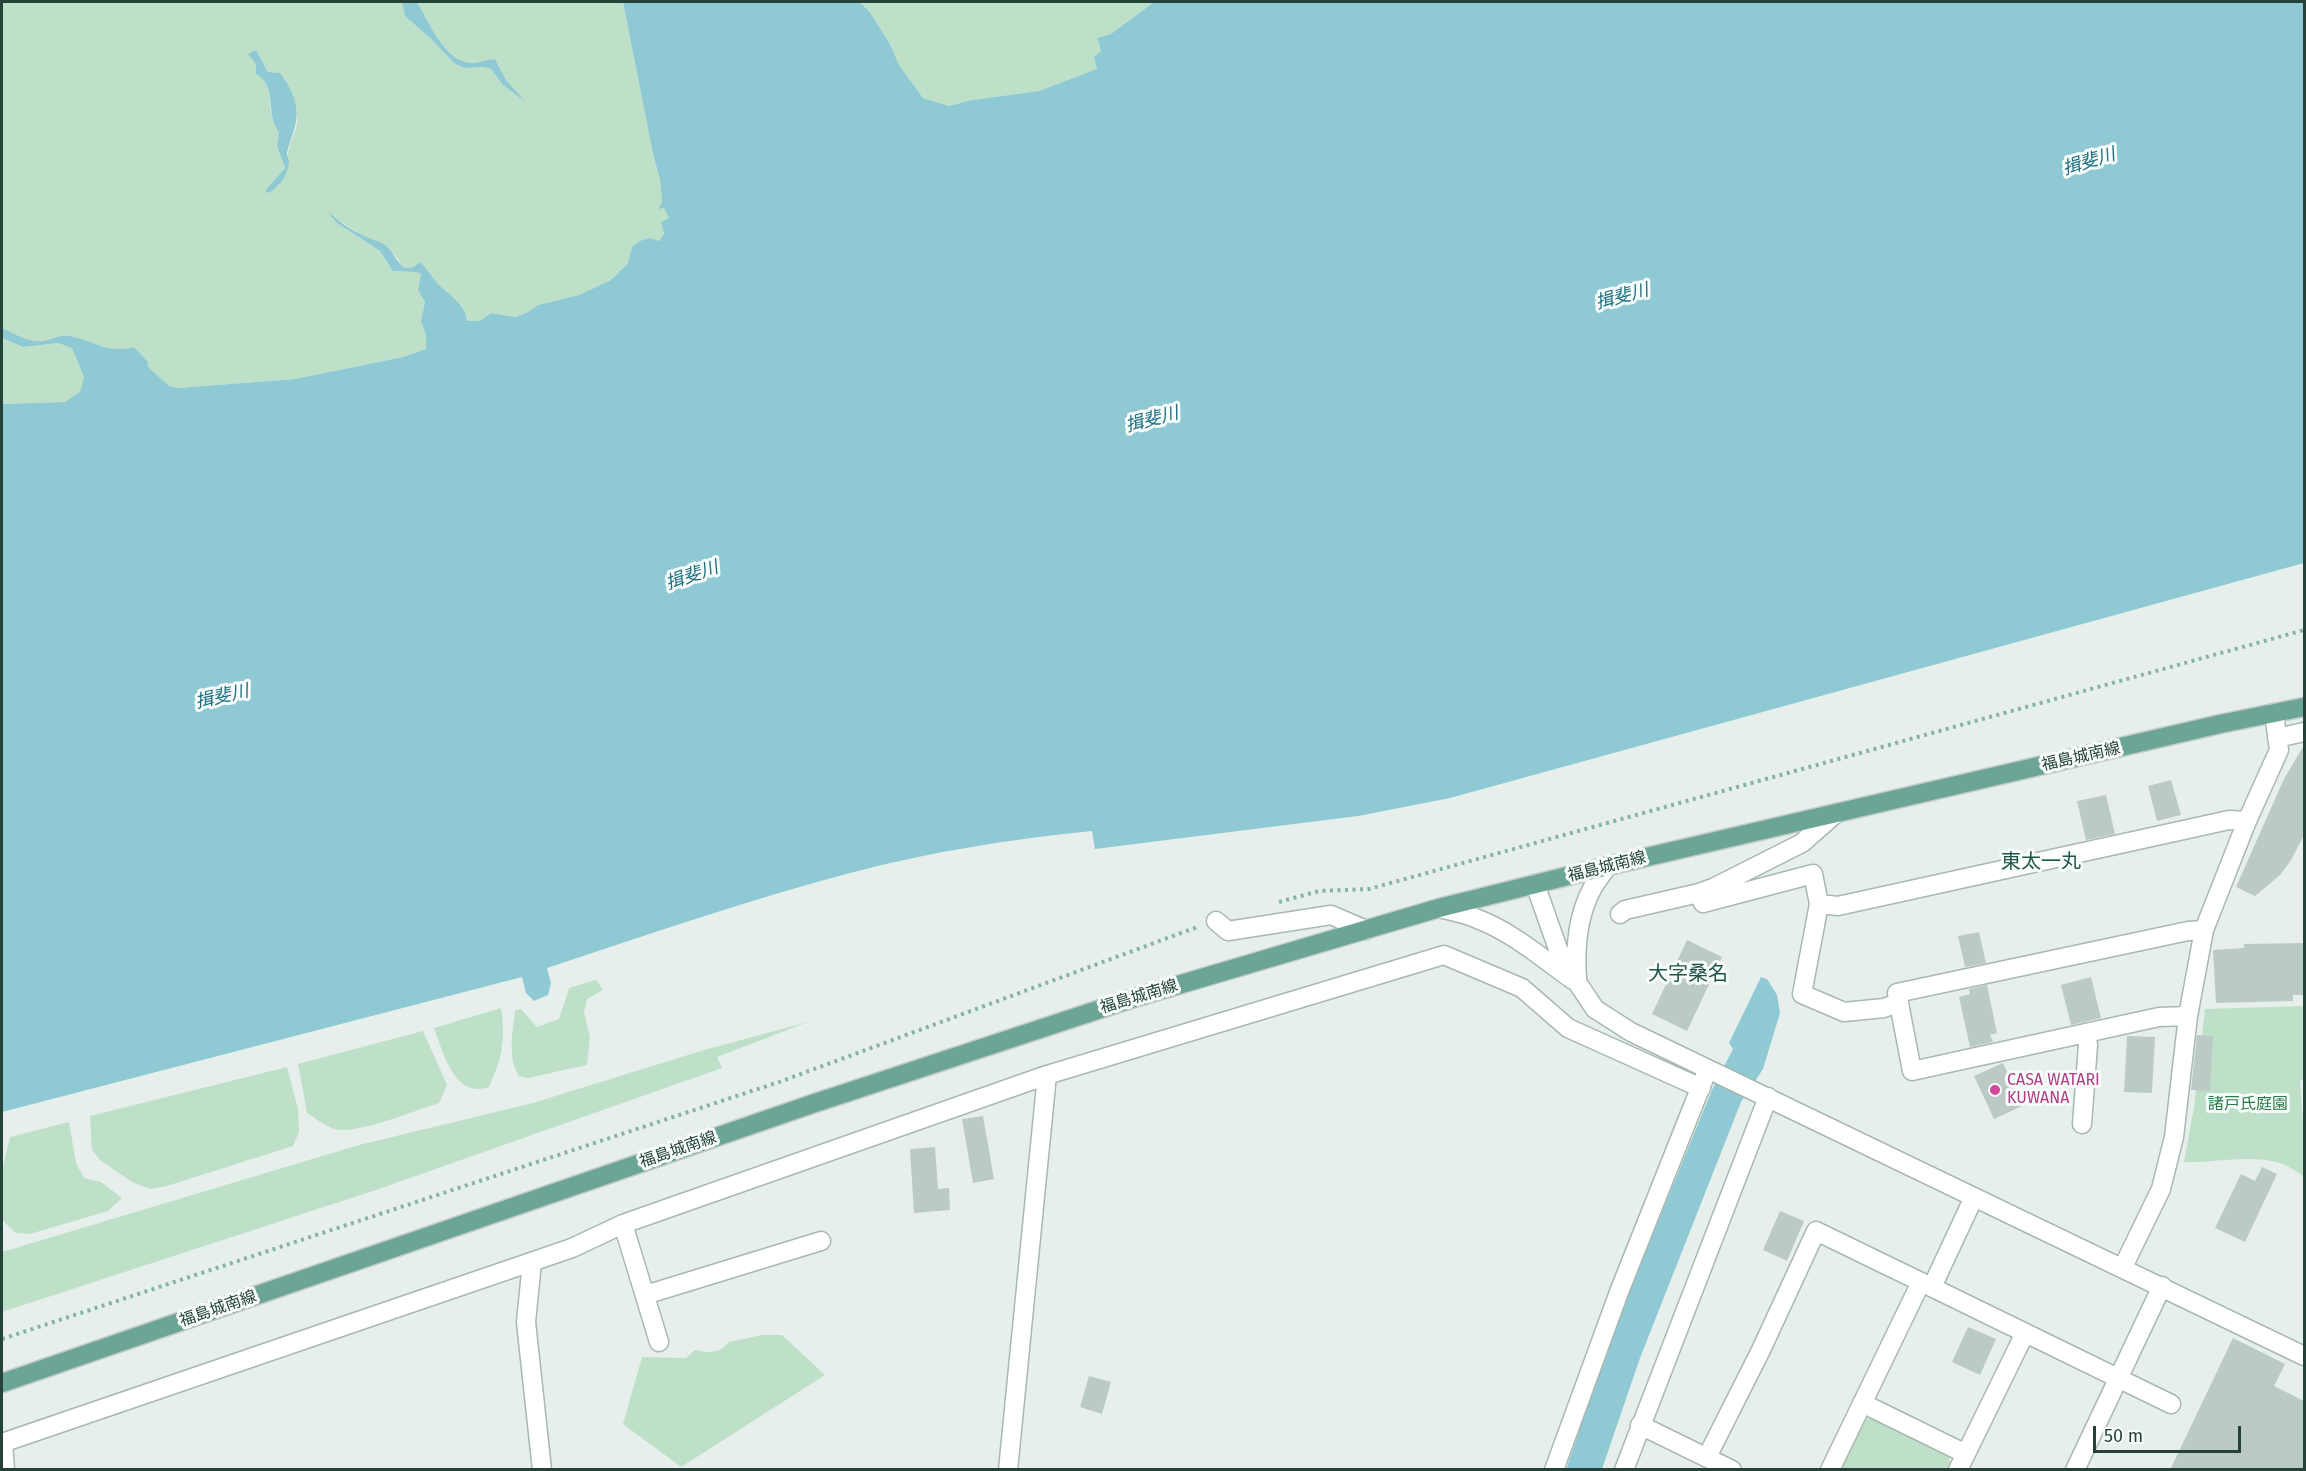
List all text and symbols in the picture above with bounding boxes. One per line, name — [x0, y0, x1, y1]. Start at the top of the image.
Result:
water label: 揖斐川 — [2060, 144, 2118, 180]
water label: 揖斐川 — [1593, 280, 1651, 314]
water label: 揖斐川 — [1123, 403, 1181, 437]
water label: 揖斐川 — [663, 557, 721, 595]
water label: 揖斐川 — [193, 680, 251, 714]
street label: 福島城南線 — [2040, 739, 2122, 775]
street label: 福島城南線 — [1566, 848, 1648, 886]
district label: 東太一丸 — [2001, 850, 2081, 874]
district label: 大字桑名 — [1648, 962, 1728, 986]
street label: 福島城南線 — [1098, 976, 1180, 1018]
place label: CASA WATARI KUWANA — [2007, 1071, 2100, 1109]
marker: CASA WATARI KUWANA — [1988, 1083, 2002, 1097]
park label: 諸戸氏庭園 — [2208, 1095, 2288, 1115]
street label: 福島城南線 — [637, 1128, 719, 1172]
street label: 福島城南線 — [177, 1287, 259, 1331]
scale bar — [2096, 1414, 2244, 1452]
text: 50 m — [2104, 1425, 2143, 1447]

